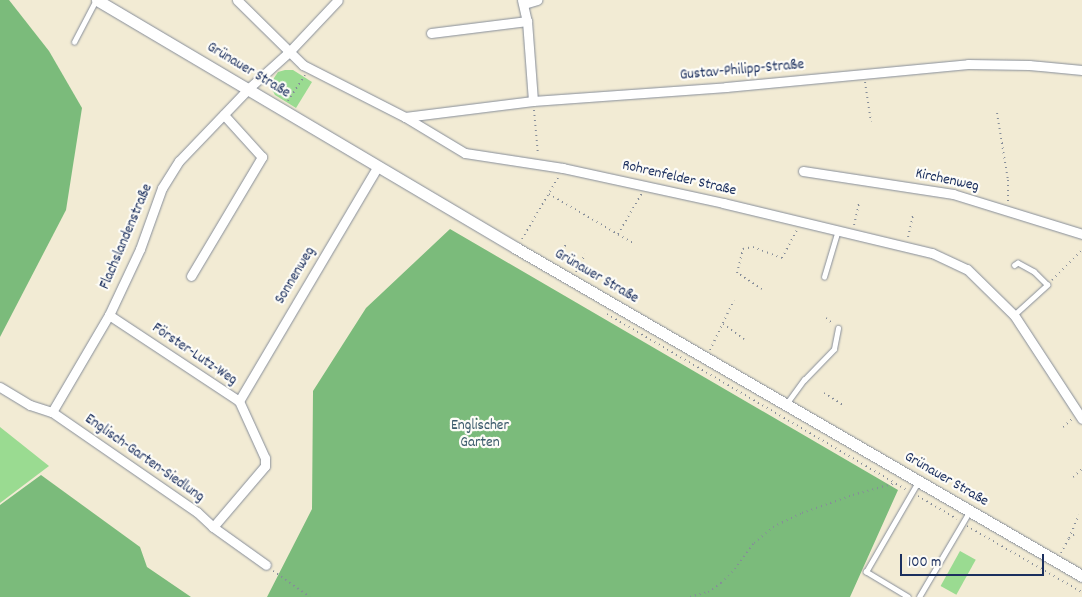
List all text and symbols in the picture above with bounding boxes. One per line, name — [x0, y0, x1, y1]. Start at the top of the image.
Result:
street label: Grünauer Straße — [203, 39, 293, 103]
street label: Gustav-Philipp-Straße — [679, 57, 805, 85]
street label: Rohrenfelder Straße — [620, 157, 738, 201]
street label: Kirchenweg — [914, 165, 980, 197]
street label: Flachslandenstraße — [97, 182, 157, 292]
street label: Sonnenweg — [272, 244, 320, 308]
street label: Grünauer Straße — [551, 246, 641, 308]
street label: Förster-Lutz-Weg — [148, 320, 240, 390]
street label: Englisch-Garten-Siedlung — [81, 411, 207, 507]
park label: Englischer Garten — [451, 417, 509, 452]
street label: Grünauer Straße — [901, 449, 991, 511]
scale bar — [902, 544, 1046, 576]
text: 100 m — [908, 552, 941, 574]

